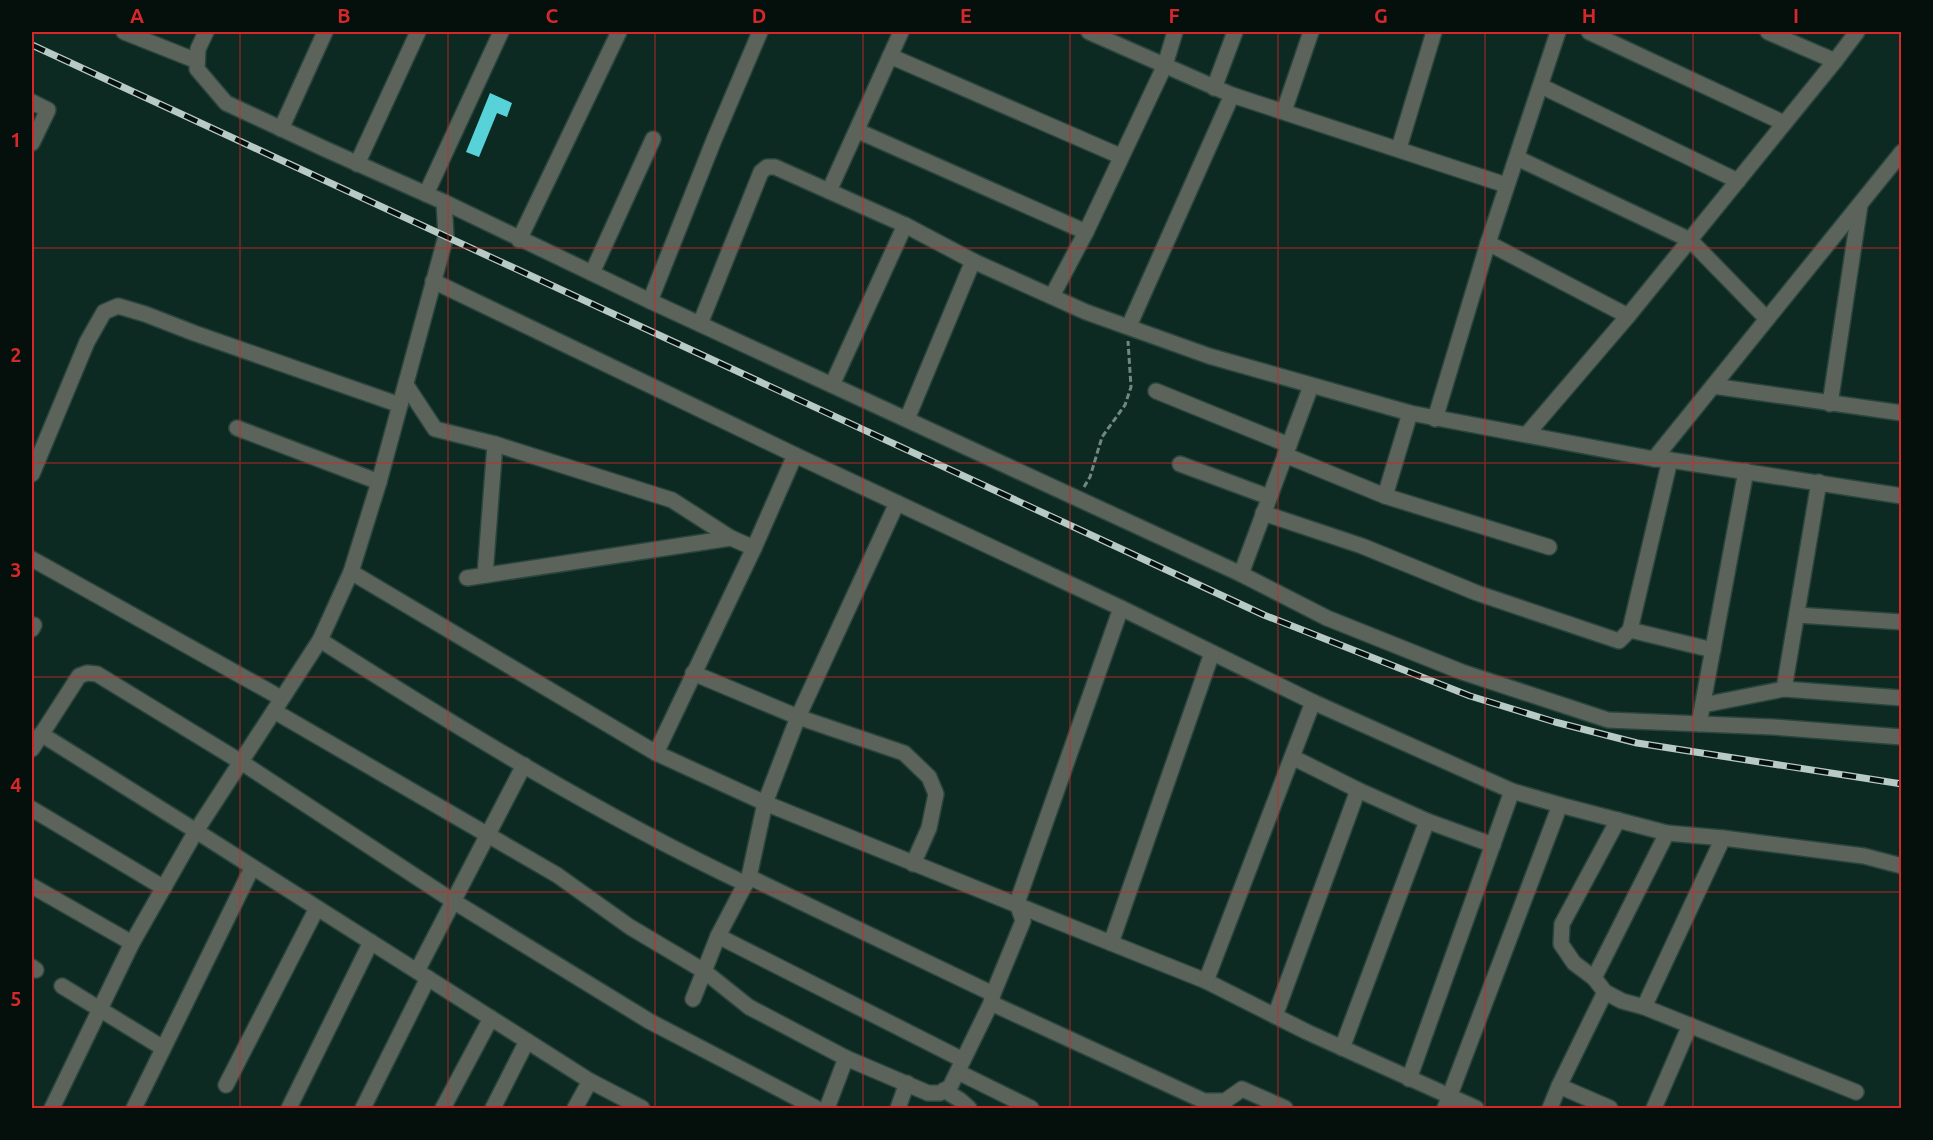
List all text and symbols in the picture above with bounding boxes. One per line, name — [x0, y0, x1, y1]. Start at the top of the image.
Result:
text: A — [130, 4, 144, 27]
text: B — [337, 4, 351, 27]
text: C — [546, 4, 559, 27]
text: D — [752, 4, 766, 27]
text: E — [960, 4, 972, 27]
text: F — [1168, 4, 1180, 27]
text: G — [1374, 4, 1388, 27]
text: H — [1582, 4, 1596, 27]
text: I — [1793, 4, 1799, 27]
text: 1 — [10, 128, 22, 151]
text: 2 — [10, 343, 22, 366]
text: 3 — [10, 558, 22, 581]
text: 4 — [10, 773, 22, 796]
text: 5 — [10, 987, 22, 1010]

